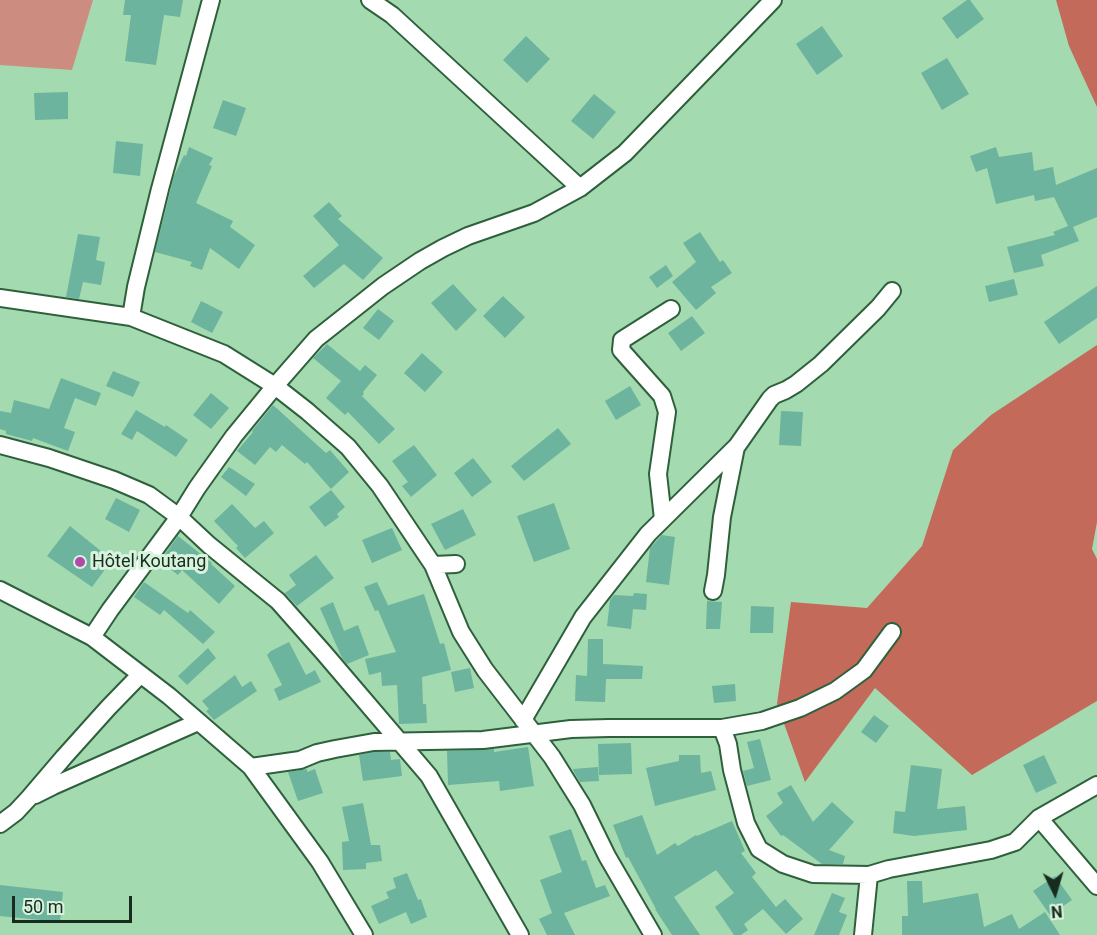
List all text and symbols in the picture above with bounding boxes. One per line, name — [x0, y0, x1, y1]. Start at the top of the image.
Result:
place label: Hôtel Koutang — [92, 551, 206, 573]
marker: Hôtel Koutang — [73, 555, 87, 569]
north arrow — [1025, 863, 1085, 923]
scale bar — [15, 884, 135, 922]
text: 50 m — [23, 896, 63, 917]
text: N — [1050, 901, 1063, 921]

